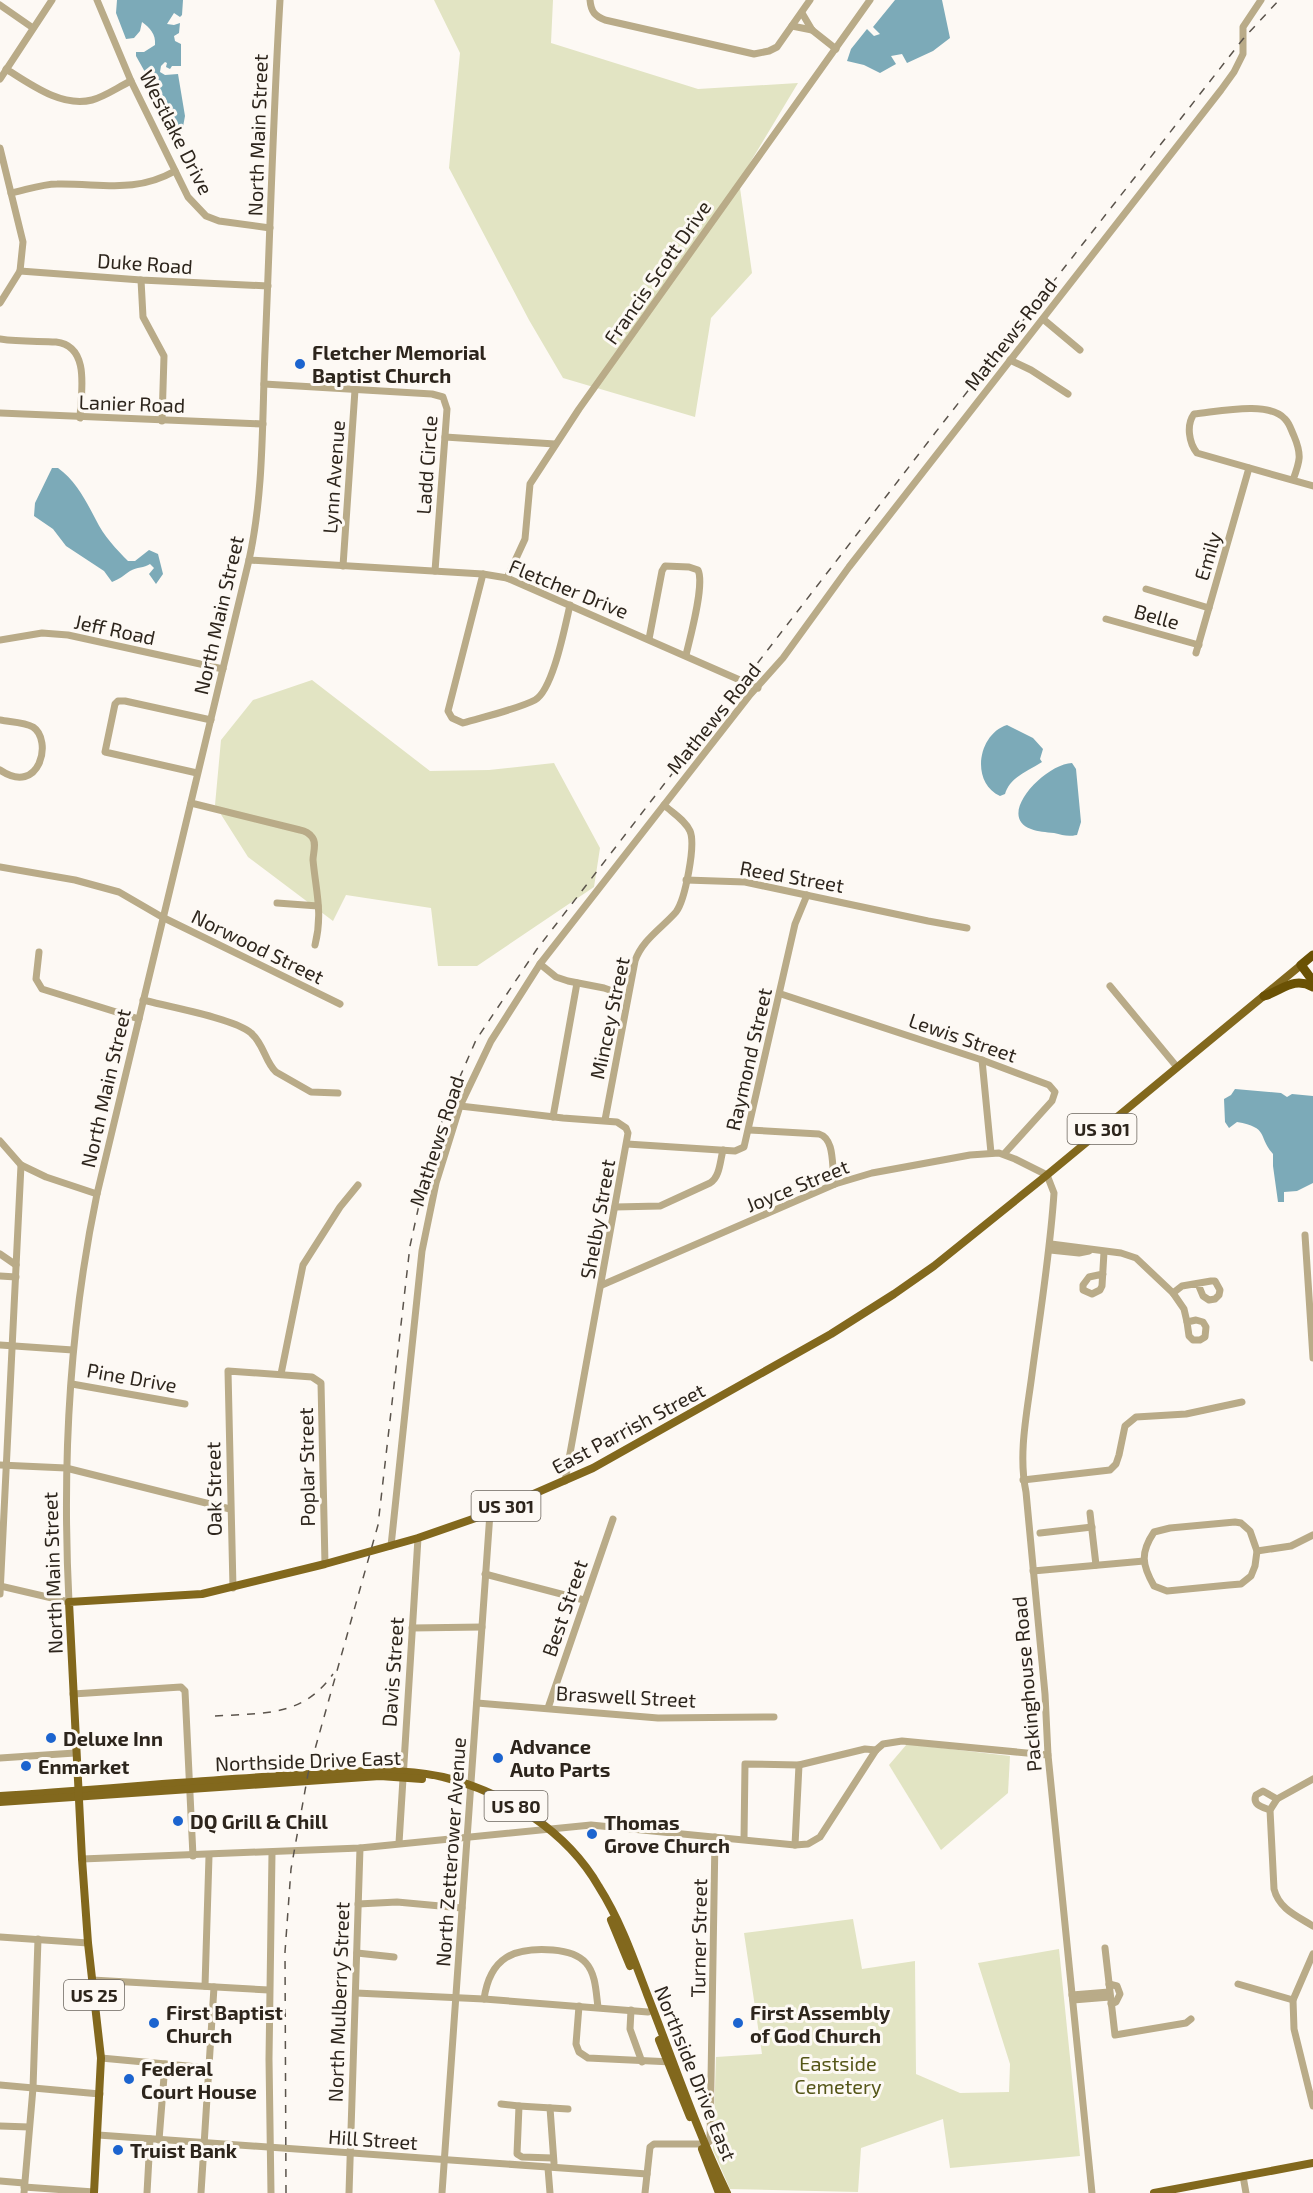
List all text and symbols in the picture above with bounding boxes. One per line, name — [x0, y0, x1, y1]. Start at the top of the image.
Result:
street label: North Main Street — [242, 53, 272, 217]
street label: Westlake Drive — [135, 66, 219, 198]
street label: Francis Scott Drive — [598, 196, 716, 348]
street label: Duke Road — [96, 248, 194, 278]
street label: Mathews Road — [959, 273, 1061, 395]
place label: Fletcher Memorial Baptist Church — [312, 340, 487, 387]
marker: Fletcher Memorial Baptist Church — [293, 357, 307, 371]
street label: Lanier Road — [78, 389, 186, 417]
street label: Ladd Circle — [411, 415, 441, 515]
street label: Lynn Avenue — [317, 419, 349, 535]
street label: Emily — [1189, 528, 1226, 583]
street label: North Main Street — [188, 533, 248, 697]
street label: Fletcher Drive — [506, 553, 632, 623]
street label: Belle — [1132, 598, 1182, 634]
street label: Jeff Road — [72, 609, 158, 649]
street label: Mathews Road — [661, 658, 765, 778]
street label: Reed Street — [738, 855, 846, 897]
street label: Norwood Street — [188, 904, 328, 989]
street label: Mincey Street — [584, 954, 634, 1081]
street label: Raymond Street — [720, 985, 776, 1133]
street label: North Main Street — [75, 1006, 135, 1170]
street label: Lewis Street — [906, 1007, 1021, 1067]
street label: Mathews Road — [404, 1073, 468, 1209]
road number: US 301 — [1068, 1114, 1136, 1144]
street label: Joyce Street — [742, 1153, 852, 1217]
street label: Shelby Street — [575, 1157, 619, 1281]
street label: Pine Drive — [85, 1357, 179, 1397]
street label: East Parrish Street — [547, 1377, 709, 1478]
street label: Poplar Street — [293, 1407, 319, 1527]
street label: Oak Street — [200, 1441, 226, 1536]
street label: North Main Street — [37, 1491, 67, 1655]
road number: US 301 — [472, 1491, 540, 1521]
street label: Best Street — [536, 1556, 592, 1660]
street label: Packinghouse Road — [1006, 1595, 1046, 1773]
street label: Davis Street — [376, 1616, 408, 1728]
street label: Braswell Street — [555, 1680, 697, 1712]
place label: Deluxe Inn — [63, 1726, 163, 1750]
marker: Deluxe Inn — [44, 1731, 58, 1745]
place label: Advance Auto Parts — [510, 1734, 610, 1781]
street label: North Zetterower Avenue — [430, 1736, 470, 1968]
street label: Northside Drive East — [214, 1745, 402, 1775]
marker: Advance Auto Parts — [491, 1751, 505, 1765]
place label: Enmarket — [38, 1754, 129, 1778]
marker: Enmarket — [19, 1759, 33, 1773]
road number: US 80 — [484, 1791, 548, 1821]
place label: DQ Grill & Chill — [190, 1809, 328, 1834]
place label: Thomas Grove Church — [604, 1810, 730, 1857]
marker: DQ Grill & Chill — [171, 1814, 185, 1828]
marker: Thomas Grove Church — [585, 1827, 599, 1841]
street label: Turner Street — [685, 1878, 711, 1998]
street label: North Mulberry Street — [323, 1901, 354, 2103]
road number: US 25 — [64, 1980, 124, 2010]
street label: Northside Drive East — [650, 1982, 742, 2164]
place label: First Baptist Church — [166, 2000, 283, 2047]
place label: First Assembly of God Church — [750, 2000, 891, 2047]
marker: First Baptist Church — [147, 2016, 161, 2030]
marker: First Assembly of God Church — [731, 2016, 745, 2030]
park label: Eastside Cemetery — [794, 2051, 882, 2098]
place label: Federal Court House — [141, 2056, 257, 2103]
marker: Federal Court House — [122, 2072, 136, 2086]
street label: Hill Street — [327, 2124, 419, 2154]
place label: Truist Bank — [130, 2138, 238, 2162]
marker: Truist Bank — [111, 2143, 125, 2157]

